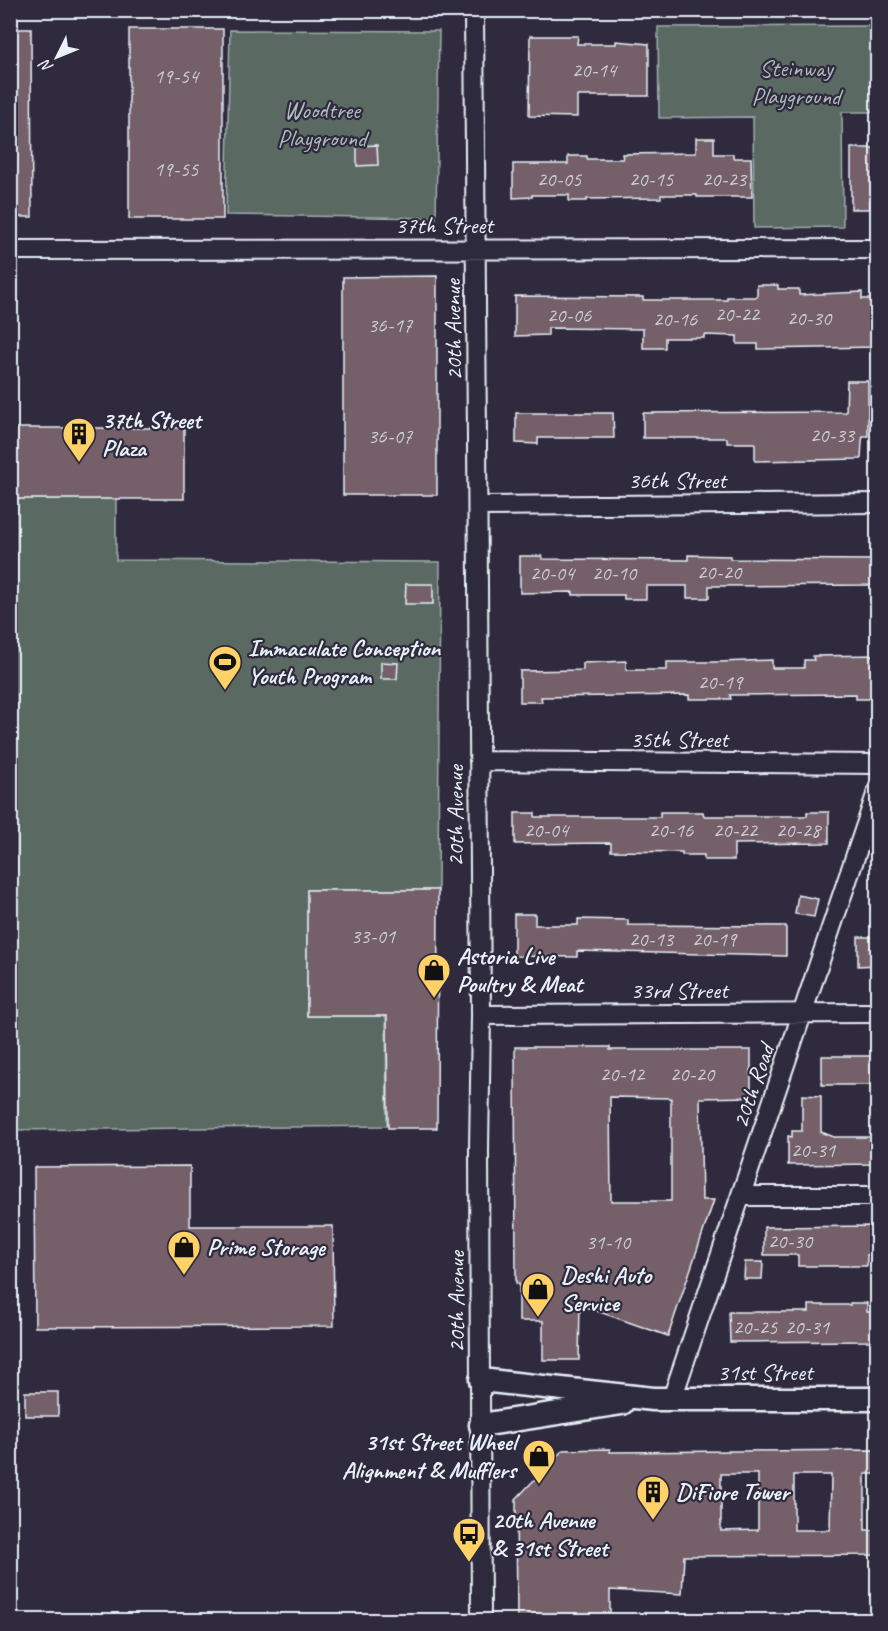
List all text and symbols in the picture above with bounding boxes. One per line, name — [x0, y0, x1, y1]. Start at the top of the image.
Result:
north arrow — [27, 27, 87, 87]
park label: Steinway Playground — [752, 53, 844, 111]
text: N — [34, 54, 57, 77]
house number: 20-14 — [572, 57, 619, 83]
house number: 19-54 — [154, 63, 201, 89]
park label: Woodtree Playground — [278, 95, 370, 153]
house number: 19-55 — [154, 156, 200, 182]
house number: 20-05 — [537, 166, 583, 192]
house number: 20-15 — [629, 166, 675, 192]
house number: 20-23 — [702, 166, 748, 192]
street label: 37th Street — [395, 210, 495, 240]
street label: 20th Avenue — [437, 277, 469, 381]
house number: 20-22 — [715, 301, 761, 327]
house number: 20-06 — [547, 302, 592, 328]
house number: 20-30 — [787, 305, 833, 331]
house number: 20-16 — [653, 306, 698, 332]
house number: 36-17 — [368, 312, 414, 338]
place label: 37th Street Plaza — [102, 405, 204, 463]
building icon: 37th Street Plaza — [61, 416, 97, 463]
house number: 20-33 — [810, 422, 856, 448]
house number: 36-07 — [368, 423, 414, 449]
street label: 36th Street — [628, 465, 728, 495]
house number: 20-20 — [697, 559, 743, 585]
house number: 20-04 — [530, 560, 577, 586]
house number: 20-10 — [592, 560, 638, 586]
place label: Immaculate Conception Youth Program — [248, 633, 441, 691]
sports icon: Immaculate Conception Youth Program — [207, 644, 243, 691]
house number: 20-19 — [698, 669, 744, 695]
street label: 35th Street — [630, 724, 730, 754]
street label: 20th Avenue — [440, 763, 470, 867]
house number: 20-04 — [524, 817, 571, 843]
house number: 20-16 — [649, 817, 694, 843]
house number: 20-22 — [713, 817, 759, 843]
house number: 20-28 — [776, 817, 823, 843]
house number: 33-01 — [351, 923, 397, 949]
house number: 20-13 — [629, 926, 675, 952]
house number: 20-19 — [692, 926, 738, 952]
place label: Astoria Live Poultry & Meat — [457, 941, 586, 999]
shop icon: Astoria Live Poultry & Meat — [416, 952, 452, 999]
street label: 33rd Street — [630, 975, 730, 1005]
street label: 20th Road — [725, 1037, 782, 1132]
house number: 20-12 — [600, 1061, 646, 1087]
house number: 20-20 — [670, 1061, 716, 1087]
house number: 20-31 — [791, 1137, 837, 1163]
house number: 20-30 — [768, 1228, 814, 1254]
shop icon: Prime Storage — [166, 1229, 202, 1276]
house number: 31-10 — [586, 1229, 632, 1255]
place label: Prime Storage — [207, 1232, 327, 1262]
street label: 20th Avenue — [441, 1249, 471, 1353]
place label: Deshi Auto Service — [561, 1260, 653, 1318]
shop icon: Deshi Auto Service — [520, 1271, 556, 1318]
house number: 20-25 — [733, 1314, 779, 1340]
house number: 20-31 — [785, 1314, 831, 1340]
street label: 31st Street — [717, 1357, 815, 1387]
place label: 31st Street Wheel Alignment & Mufflers — [342, 1427, 521, 1485]
shop icon: 31st Street Wheel Alignment & Mufflers — [521, 1438, 557, 1485]
building icon: DiFiore Tower — [635, 1474, 671, 1521]
place label: DiFiore Tower — [676, 1477, 791, 1507]
place label: 20th Avenue & 31st Street — [492, 1505, 611, 1563]
bus stop icon: 20th Avenue & 31st Street — [451, 1516, 487, 1563]

